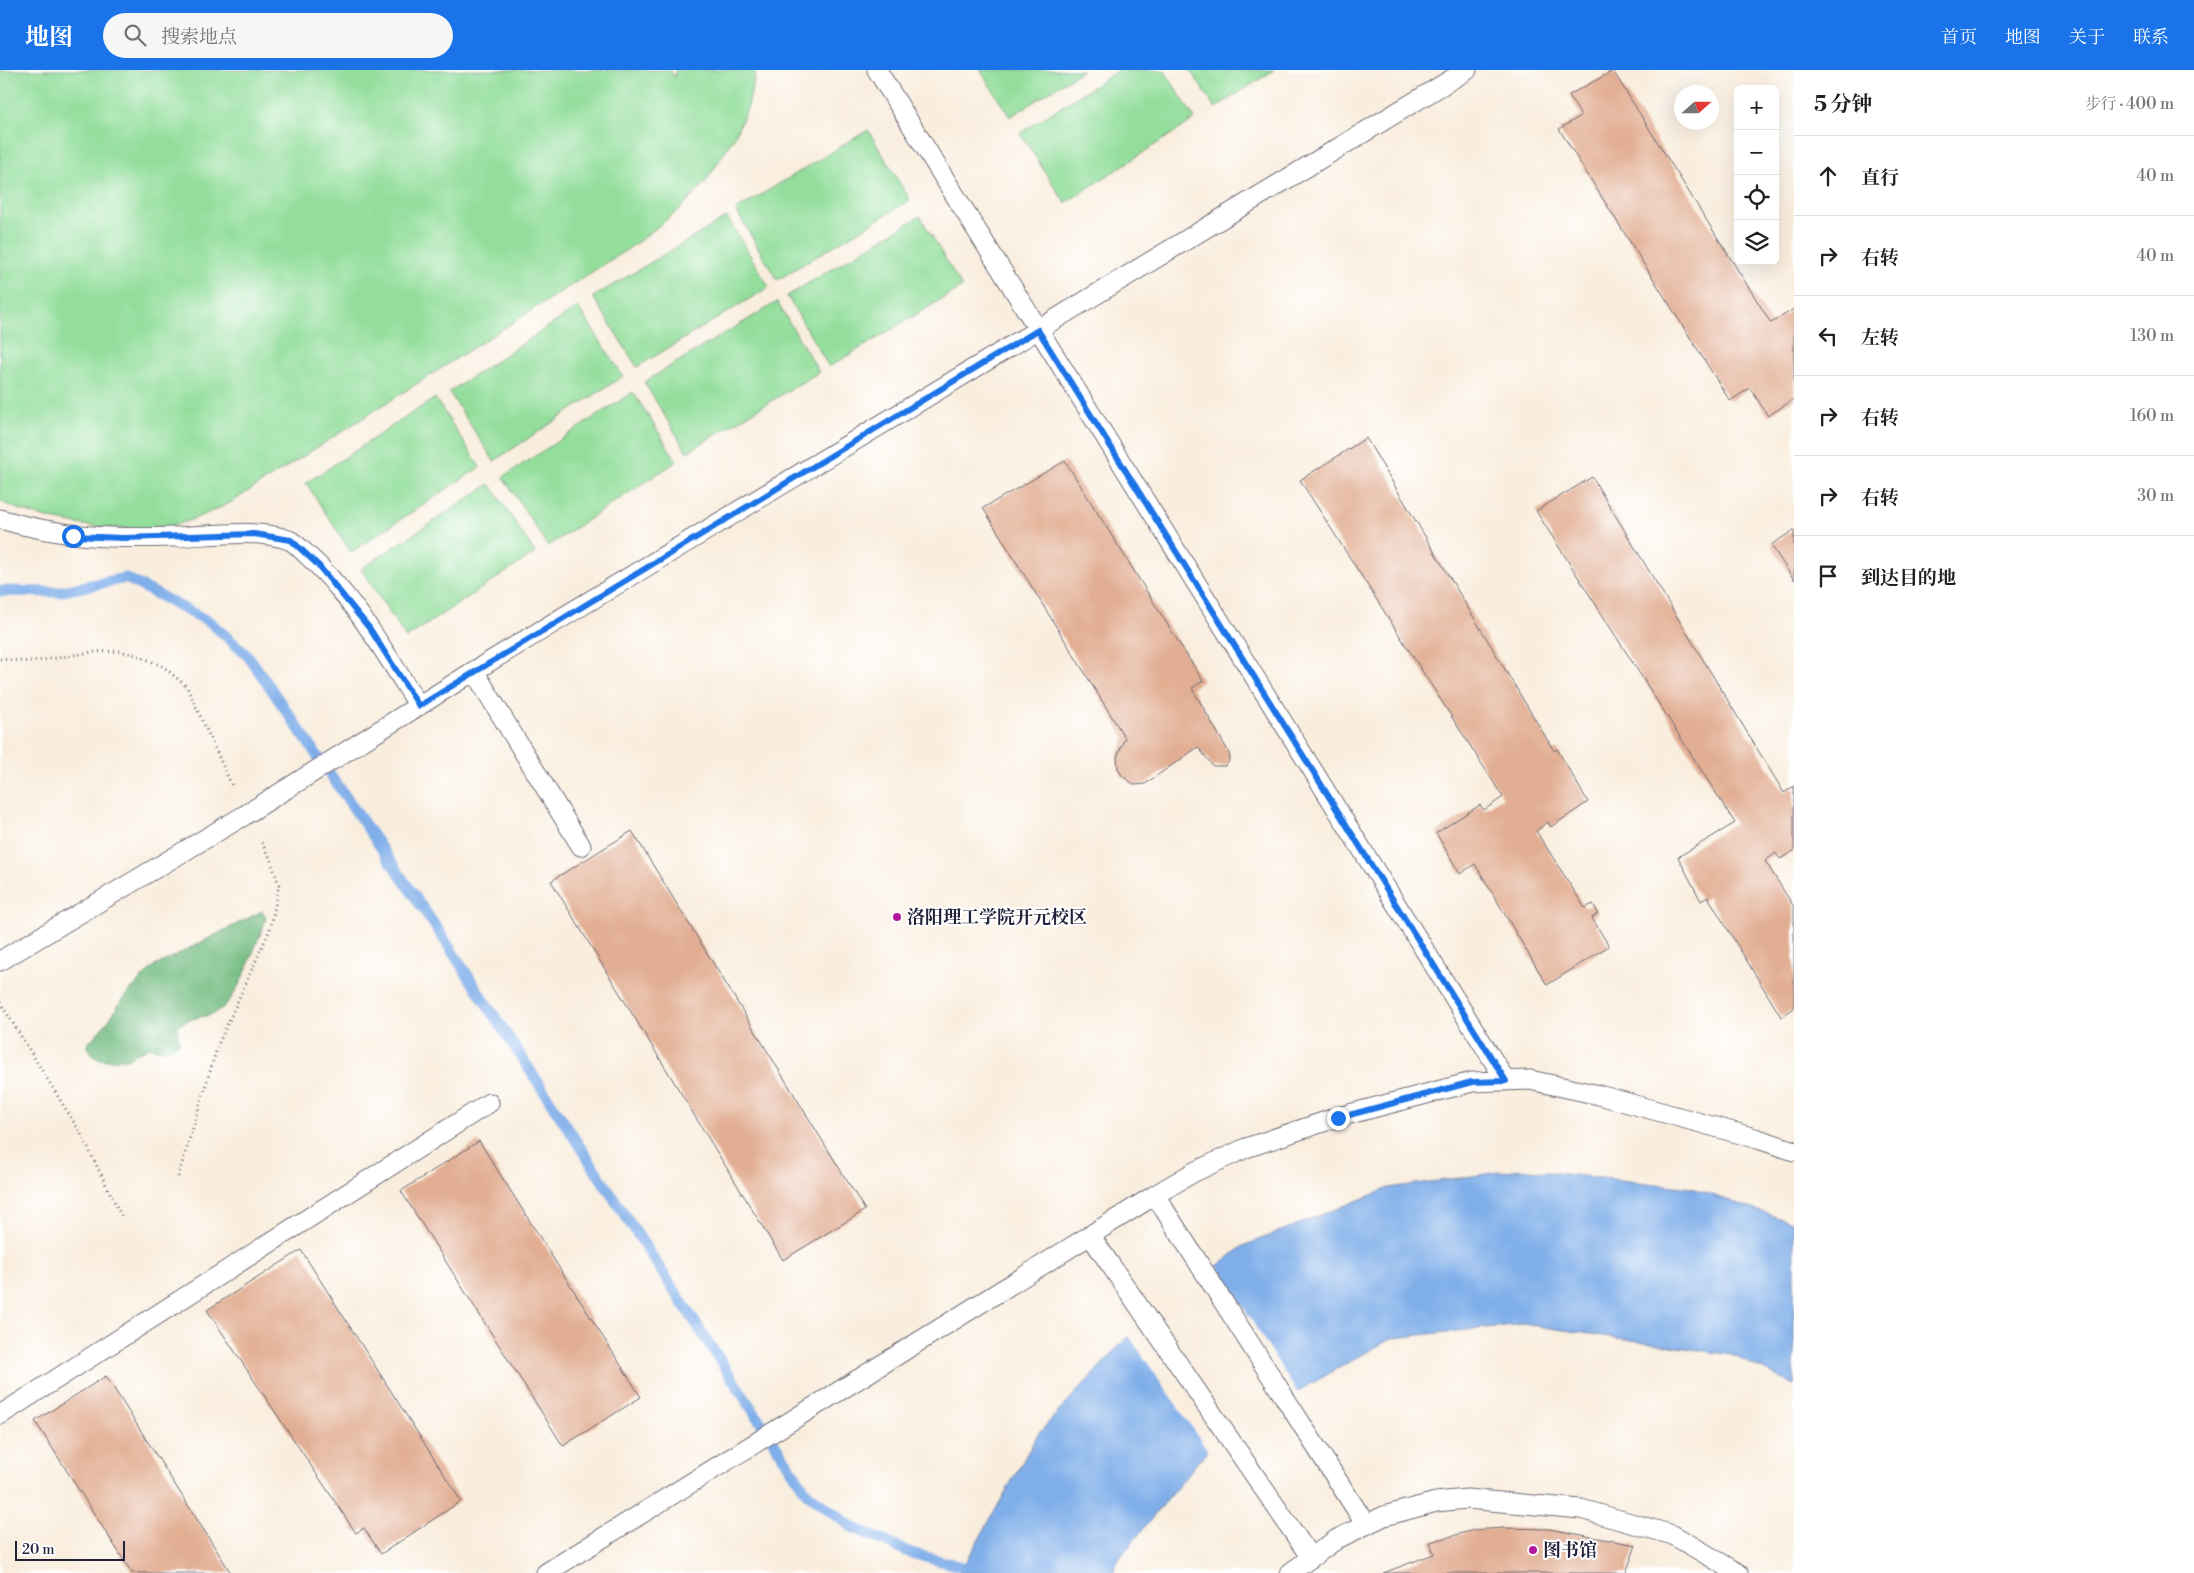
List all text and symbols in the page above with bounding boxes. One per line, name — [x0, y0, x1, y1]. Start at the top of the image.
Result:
search box — [103, 13, 453, 58]
icon: search — [121, 21, 149, 49]
text: 地图 — [25, 23, 73, 53]
text: 搜索地点 — [161, 25, 237, 49]
text: 首页 — [1941, 26, 1977, 49]
text: 地图 — [2005, 26, 2041, 49]
text: 关于 — [2069, 26, 2105, 49]
text: 联系 — [2133, 26, 2169, 49]
north arrow — [1674, 85, 1719, 130]
map controls — [1734, 85, 1779, 265]
button: + — [1734, 85, 1779, 130]
text: 5 分钟 — [1814, 92, 1872, 118]
text: 步行 · 400 m — [2085, 94, 2174, 114]
button: − — [1734, 130, 1779, 175]
icon: ahead — [1814, 162, 1842, 190]
text: 直行 — [1861, 166, 1899, 190]
text: 40 m — [2137, 166, 2174, 186]
button: locate — [1734, 175, 1779, 220]
button: layers — [1734, 220, 1779, 265]
icon: right — [1814, 242, 1842, 270]
text: 右转 — [1861, 246, 1899, 270]
text: 40 m — [2137, 246, 2174, 266]
icon: left — [1814, 322, 1842, 350]
text: 左转 — [1861, 326, 1899, 350]
text: 130 m — [2130, 326, 2174, 346]
icon: right — [1814, 402, 1842, 430]
text: 右转 — [1861, 406, 1899, 430]
text: 160 m — [2130, 406, 2174, 426]
icon: right — [1814, 482, 1842, 510]
text: 右转 — [1861, 486, 1899, 510]
text: 30 m — [2137, 486, 2174, 506]
route start — [62, 525, 85, 548]
icon: arrive — [1814, 562, 1842, 590]
text: 到达目的地 — [1861, 566, 1956, 590]
place label: 洛阳理工学院开元校区 — [907, 906, 1087, 929]
marker: 洛阳理工学院开元校区 — [891, 911, 903, 923]
route end — [1327, 1107, 1350, 1130]
scale bar — [15, 1538, 125, 1561]
place label: 图书馆 — [1543, 1539, 1597, 1562]
text: 20 m — [22, 1541, 54, 1559]
marker: 图书馆 — [1527, 1544, 1539, 1556]

